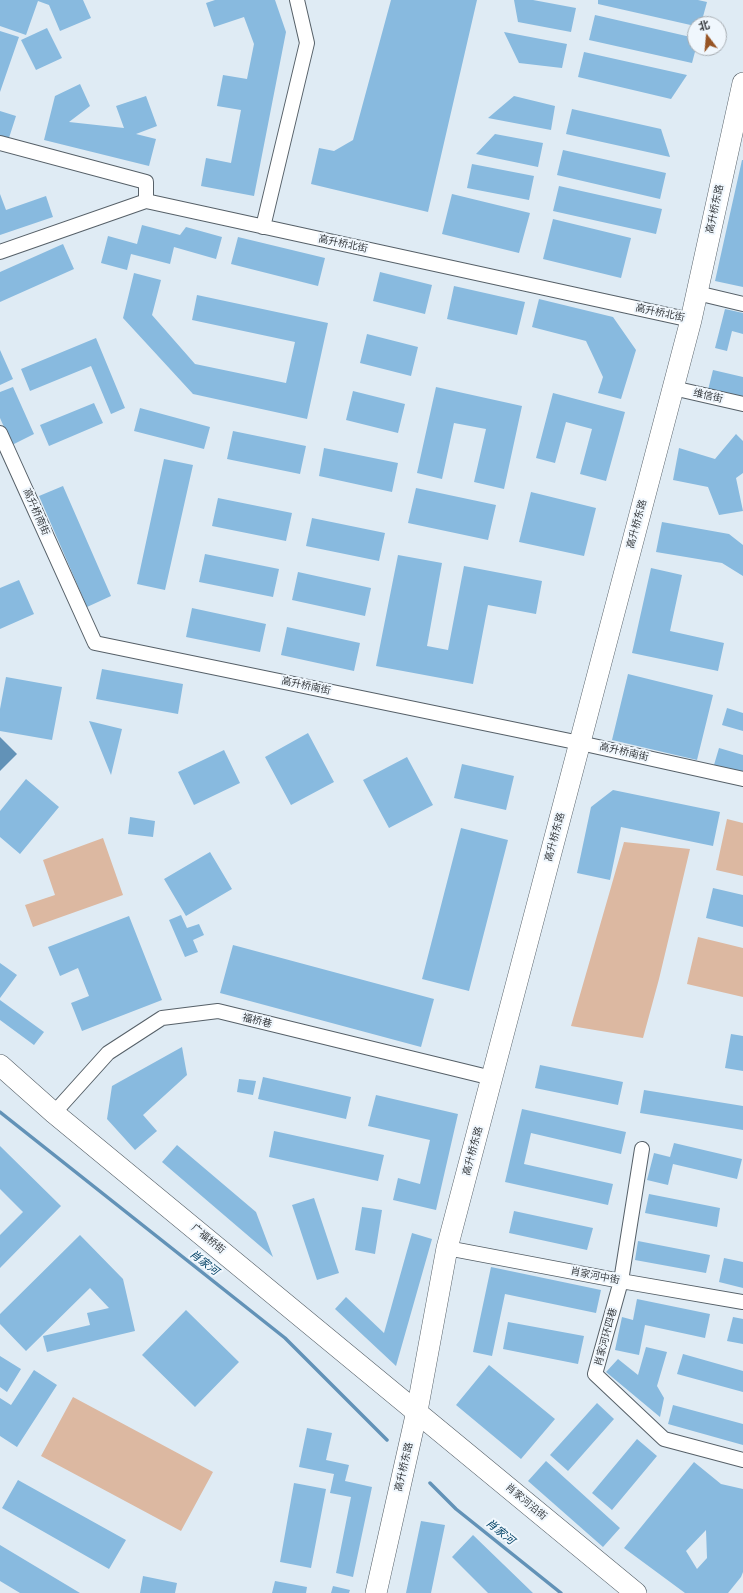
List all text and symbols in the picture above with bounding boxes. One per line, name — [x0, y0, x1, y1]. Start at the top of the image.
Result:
north arrow — [687, 16, 727, 56]
text: 北 — [696, 16, 711, 34]
street label: 高升桥东路 — [704, 183, 726, 235]
street label: 高升桥北街 — [317, 233, 369, 255]
street label: 高升桥北街 — [634, 302, 686, 324]
street label: 维信街 — [692, 387, 724, 405]
street label: 高升桥南街 — [20, 487, 52, 537]
street label: 高升桥东路 — [625, 498, 649, 550]
street label: 高升桥南街 — [280, 675, 332, 697]
street label: 高升桥南街 — [598, 741, 650, 763]
street label: 高升桥东路 — [543, 811, 567, 863]
street label: 福桥巷 — [241, 1012, 273, 1030]
street label: 高升桥东路 — [461, 1125, 485, 1177]
street label: 广福桥街 — [189, 1222, 227, 1256]
water label: 肖家河 — [187, 1248, 221, 1278]
street label: 肖家河中街 — [569, 1265, 621, 1287]
street label: 肖家河环四巷 — [592, 1306, 620, 1368]
street label: 高升桥东路 — [393, 1441, 415, 1493]
street label: 肖家河沿街 — [503, 1481, 549, 1523]
water label: 肖家河 — [483, 1516, 517, 1548]

